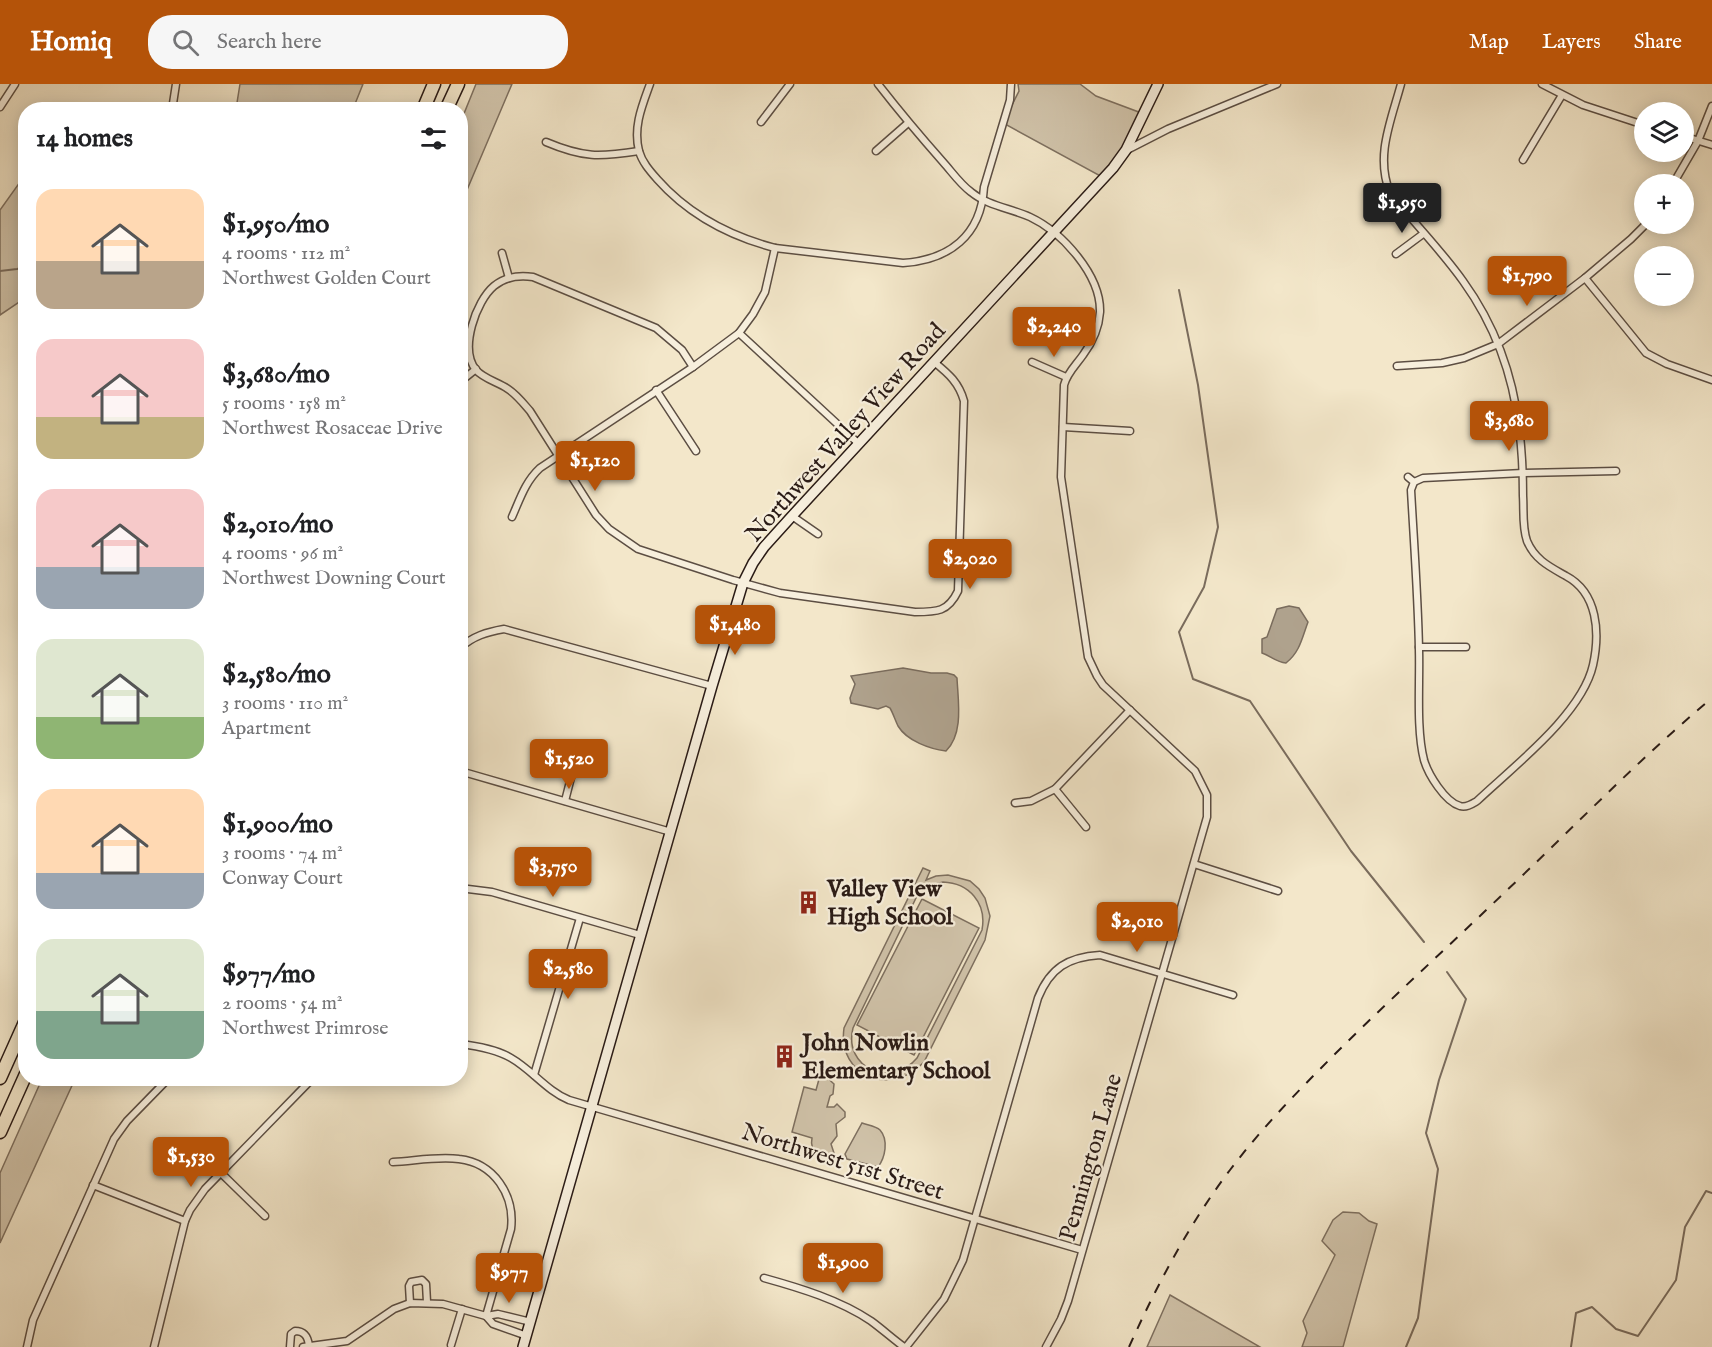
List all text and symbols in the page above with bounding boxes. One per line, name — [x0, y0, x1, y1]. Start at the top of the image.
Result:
search box — [148, 15, 568, 69]
text: Homiq — [30, 25, 112, 60]
icon: search — [169, 26, 202, 59]
text: Search here — [217, 28, 322, 56]
text: Map — [1469, 29, 1509, 56]
text: Layers — [1542, 29, 1601, 56]
text: Share — [1634, 29, 1682, 56]
map controls — [1634, 102, 1694, 306]
button: layers — [1634, 102, 1694, 162]
text: 14 homes — [36, 122, 133, 155]
icon: filters — [417, 122, 450, 155]
button: + — [1634, 174, 1694, 234]
pin: $1,950 — [1353, 183, 1451, 234]
text: $1,950 — [1377, 190, 1427, 215]
text: $1,950/mo — [222, 208, 329, 241]
icon: home — [84, 213, 156, 285]
text: 4 rooms · 112 m² — [222, 241, 350, 266]
button: − — [1634, 246, 1694, 306]
pin: $1,790 — [1478, 256, 1576, 307]
text: $1,790 — [1502, 263, 1552, 288]
text: Northwest Golden Court — [222, 266, 431, 291]
pin: $2,240 — [1005, 307, 1103, 358]
text: $2,240 — [1027, 314, 1081, 339]
street label: Northwest Valley View Road — [739, 317, 953, 549]
text: $3,680/mo — [222, 358, 330, 391]
icon: home — [84, 363, 156, 435]
text: 5 rooms · 158 m² — [222, 391, 346, 416]
pin: $3,680 — [1460, 401, 1558, 452]
text: $3,680 — [1484, 408, 1534, 433]
text: Northwest Rosaceae Drive — [222, 416, 443, 441]
pin: $1,120 — [546, 441, 644, 492]
text: $1,120 — [570, 448, 620, 473]
text: $2,010/mo — [222, 508, 333, 541]
icon: home — [84, 513, 156, 585]
pin: $2,020 — [921, 539, 1019, 590]
text: 4 rooms · 96 m² — [222, 541, 343, 566]
text: $2,020 — [943, 546, 997, 571]
text: Northwest Downing Court — [222, 566, 446, 591]
pin: $1,480 — [686, 605, 784, 656]
text: $1,480 — [709, 612, 761, 637]
text: $2,580/mo — [222, 658, 331, 691]
icon: home — [84, 663, 156, 735]
text: 3 rooms · 110 m² — [222, 691, 348, 716]
text: Apartment — [222, 716, 311, 741]
pin: $1,520 — [520, 739, 618, 790]
text: $1,520 — [544, 746, 594, 771]
text: $1,900/mo — [222, 808, 333, 841]
icon: home — [84, 813, 156, 885]
text: 3 rooms · 74 m² — [222, 841, 343, 866]
pin: $3,750 — [504, 847, 602, 898]
text: $3,750 — [528, 854, 578, 879]
text: Conway Court — [222, 866, 343, 891]
place label: Valley View High School — [826, 874, 953, 933]
building icon: Valley View High School — [796, 889, 822, 915]
pin: $2,010 — [1088, 902, 1186, 953]
text: $2,010 — [1111, 909, 1163, 934]
pin: $2,580 — [519, 949, 617, 1000]
text: $2,580 — [543, 956, 593, 981]
text: $977/mo — [222, 958, 315, 991]
icon: home — [84, 963, 156, 1035]
text: 2 rooms · 54 m² — [222, 991, 343, 1016]
text: Northwest Primrose — [222, 1016, 389, 1041]
place label: John Nowlin Elementary School — [799, 1028, 991, 1087]
building icon: John Nowlin Elementary School — [771, 1043, 797, 1069]
street label: Pennington Lane — [1053, 1070, 1130, 1245]
street label: Northwest 51st Street — [738, 1117, 948, 1208]
pin: $1,530 — [142, 1137, 240, 1188]
text: $1,530 — [167, 1144, 215, 1169]
pin: $1,900 — [794, 1243, 892, 1294]
text: $1,900 — [817, 1250, 869, 1275]
pin: $977 — [473, 1253, 545, 1304]
text: $977 — [490, 1260, 528, 1285]

